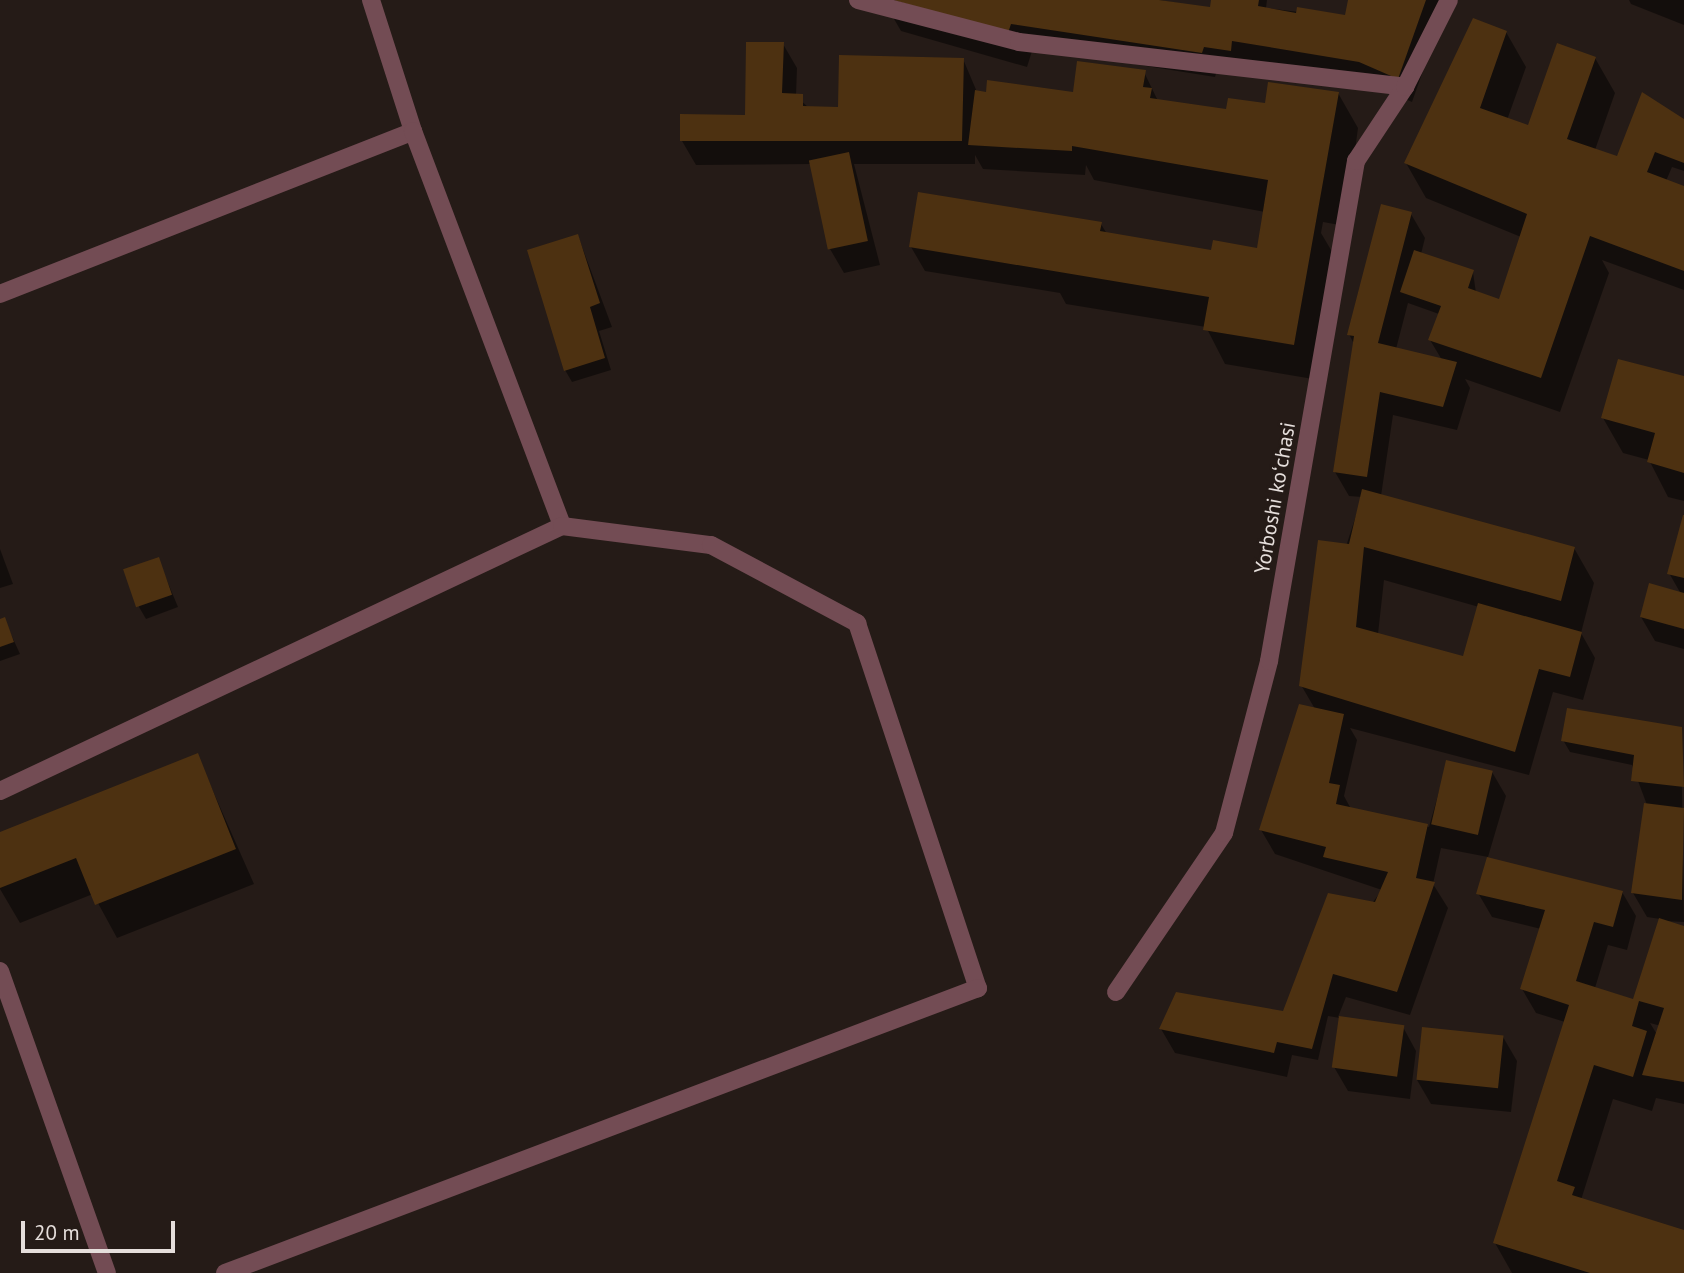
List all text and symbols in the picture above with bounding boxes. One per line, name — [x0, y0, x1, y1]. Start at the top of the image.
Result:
street label: Yorboshi koʻchasi — [1249, 420, 1301, 576]
scale bar — [24, 1206, 178, 1250]
text: 20 m — [34, 1219, 80, 1246]

